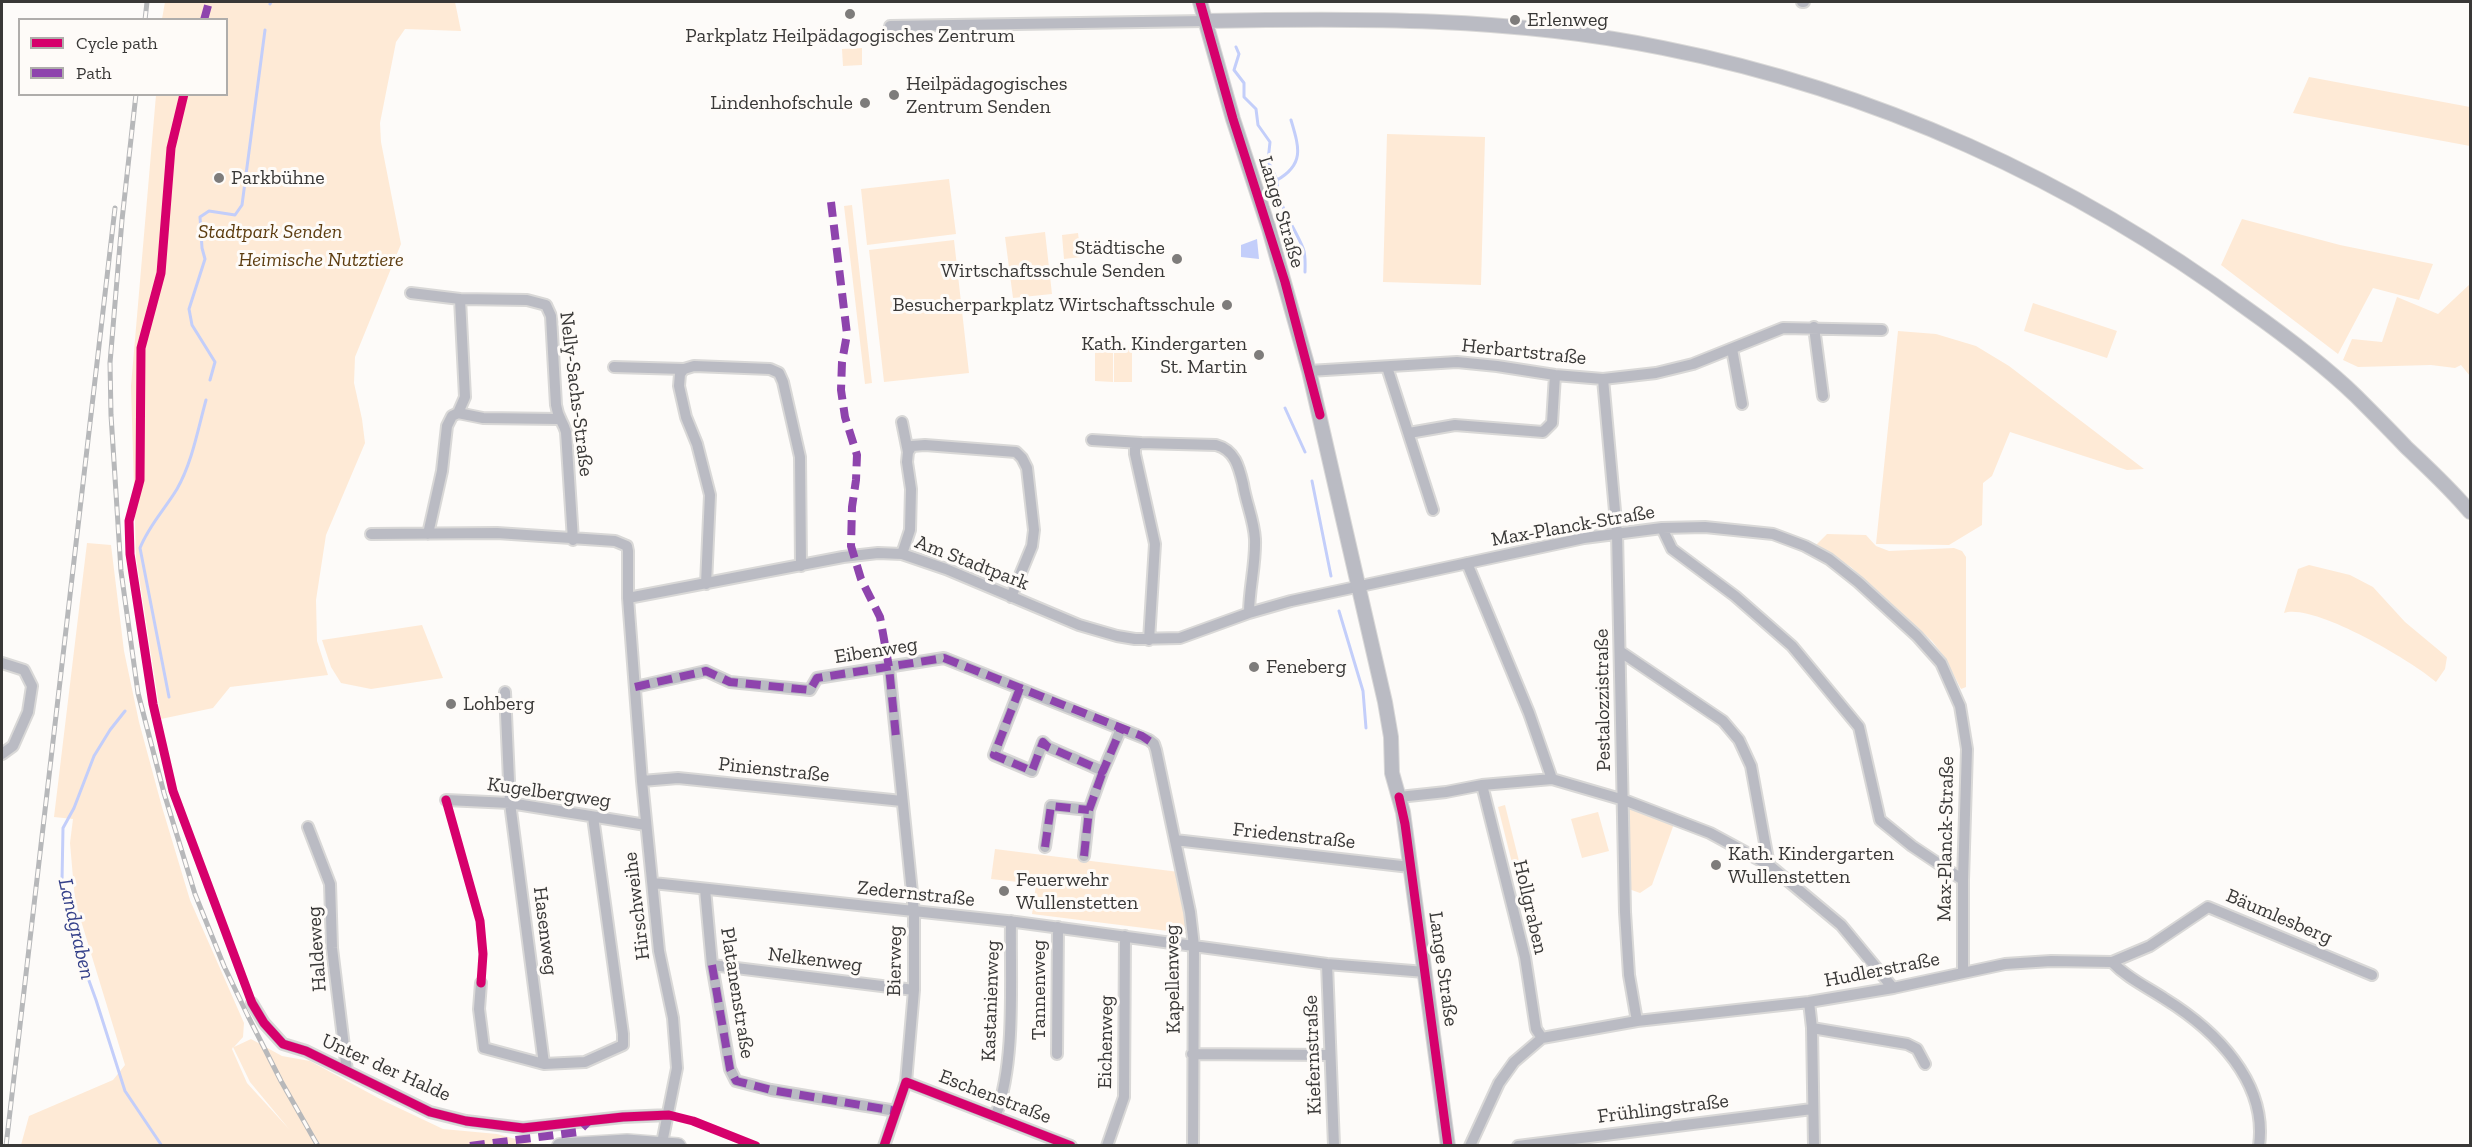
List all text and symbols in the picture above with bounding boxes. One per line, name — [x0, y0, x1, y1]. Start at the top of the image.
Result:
marker: Parkplatz Heilpädagogisches Zentrum — [843, 7, 857, 21]
place label: Erlenweg — [1527, 8, 1608, 32]
marker: Erlenweg — [1508, 13, 1522, 27]
legend — [18, 18, 228, 96]
place label: Parkplatz Heilpädagogisches Zentrum — [685, 24, 1015, 48]
text: Cycle path — [76, 32, 158, 54]
text: Path — [76, 62, 112, 84]
place label: Heilpädagogisches Zentrum Senden — [906, 72, 1067, 119]
marker: Heilpädagogisches Zentrum Senden — [887, 88, 901, 102]
place label: Lindenhofschule — [710, 91, 853, 115]
marker: Lindenhofschule — [858, 96, 872, 110]
street label: Lange Straße — [1253, 153, 1309, 271]
place label: Parkbühne — [231, 166, 325, 190]
marker: Parkbühne — [212, 171, 226, 185]
park label: Stadtpark Senden — [198, 220, 342, 244]
place label: Städtische Wirtschaftsschule Senden — [941, 236, 1165, 283]
park label: Heimische Nutztiere — [238, 248, 404, 272]
marker: Städtische Wirtschaftsschule Senden — [1170, 252, 1184, 266]
place label: Besucherparkplatz Wirtschaftsschule — [892, 293, 1215, 317]
marker: Besucherparkplatz Wirtschaftsschule — [1220, 298, 1234, 312]
street label: Nelly-Sachs-Straße — [554, 310, 598, 478]
place label: Kath. Kindergarten St. Martin — [1081, 332, 1247, 379]
street label: Herbartstraße — [1460, 334, 1588, 370]
marker: Kath. Kindergarten St. Martin — [1252, 348, 1266, 362]
street label: Max-Planck-Straße — [1489, 500, 1657, 552]
street label: Am Stadtpark — [912, 530, 1032, 596]
street label: Pestalozzistraße — [1590, 628, 1616, 772]
street label: Eibenweg — [833, 633, 919, 669]
place label: Feneberg — [1266, 655, 1346, 679]
marker: Feneberg — [1247, 660, 1261, 674]
place label: Lohberg — [463, 692, 535, 716]
marker: Lohberg — [444, 697, 458, 711]
street label: Pinienstraße — [717, 752, 831, 788]
street label: Max-Planck-Straße — [1933, 756, 1959, 922]
street label: Kugelbergweg — [486, 772, 612, 814]
street label: Friedenstraße — [1232, 818, 1356, 854]
place label: Kath. Kindergarten Wullenstetten — [1728, 842, 1894, 889]
street label: Hirschweihe — [618, 851, 656, 961]
street label: Hollgraben — [1507, 857, 1553, 957]
marker: Kath. Kindergarten Wullenstetten — [1709, 858, 1723, 872]
place label: Feuerwehr Wullenstetten — [1016, 868, 1138, 915]
water label: Landgraben — [52, 876, 100, 982]
street label: Zedernstraße — [856, 876, 976, 912]
marker: Feuerwehr Wullenstetten — [997, 884, 1011, 898]
street label: Bäumlesberg — [2222, 884, 2336, 950]
street label: Hasenweg — [528, 885, 562, 977]
street label: Haldeweg — [302, 905, 332, 993]
street label: Lange Straße — [1423, 910, 1463, 1028]
street label: Kapellenweg — [1160, 924, 1186, 1034]
street label: Bierweg — [882, 925, 908, 997]
street label: Platanenstraße — [715, 926, 759, 1060]
street label: Kastanienweg — [977, 940, 1005, 1062]
street label: Tannenweg — [1027, 940, 1051, 1040]
street label: Nelkenweg — [766, 942, 864, 978]
street label: Hudlerstraße — [1822, 947, 1942, 993]
street label: Eichenweg — [1093, 995, 1119, 1089]
street label: Kiefernstraße — [1299, 995, 1327, 1115]
street label: Unter der Halde — [318, 1029, 454, 1107]
street label: Eschenstraße — [935, 1065, 1055, 1129]
street label: Frühlingstraße — [1596, 1089, 1730, 1129]

